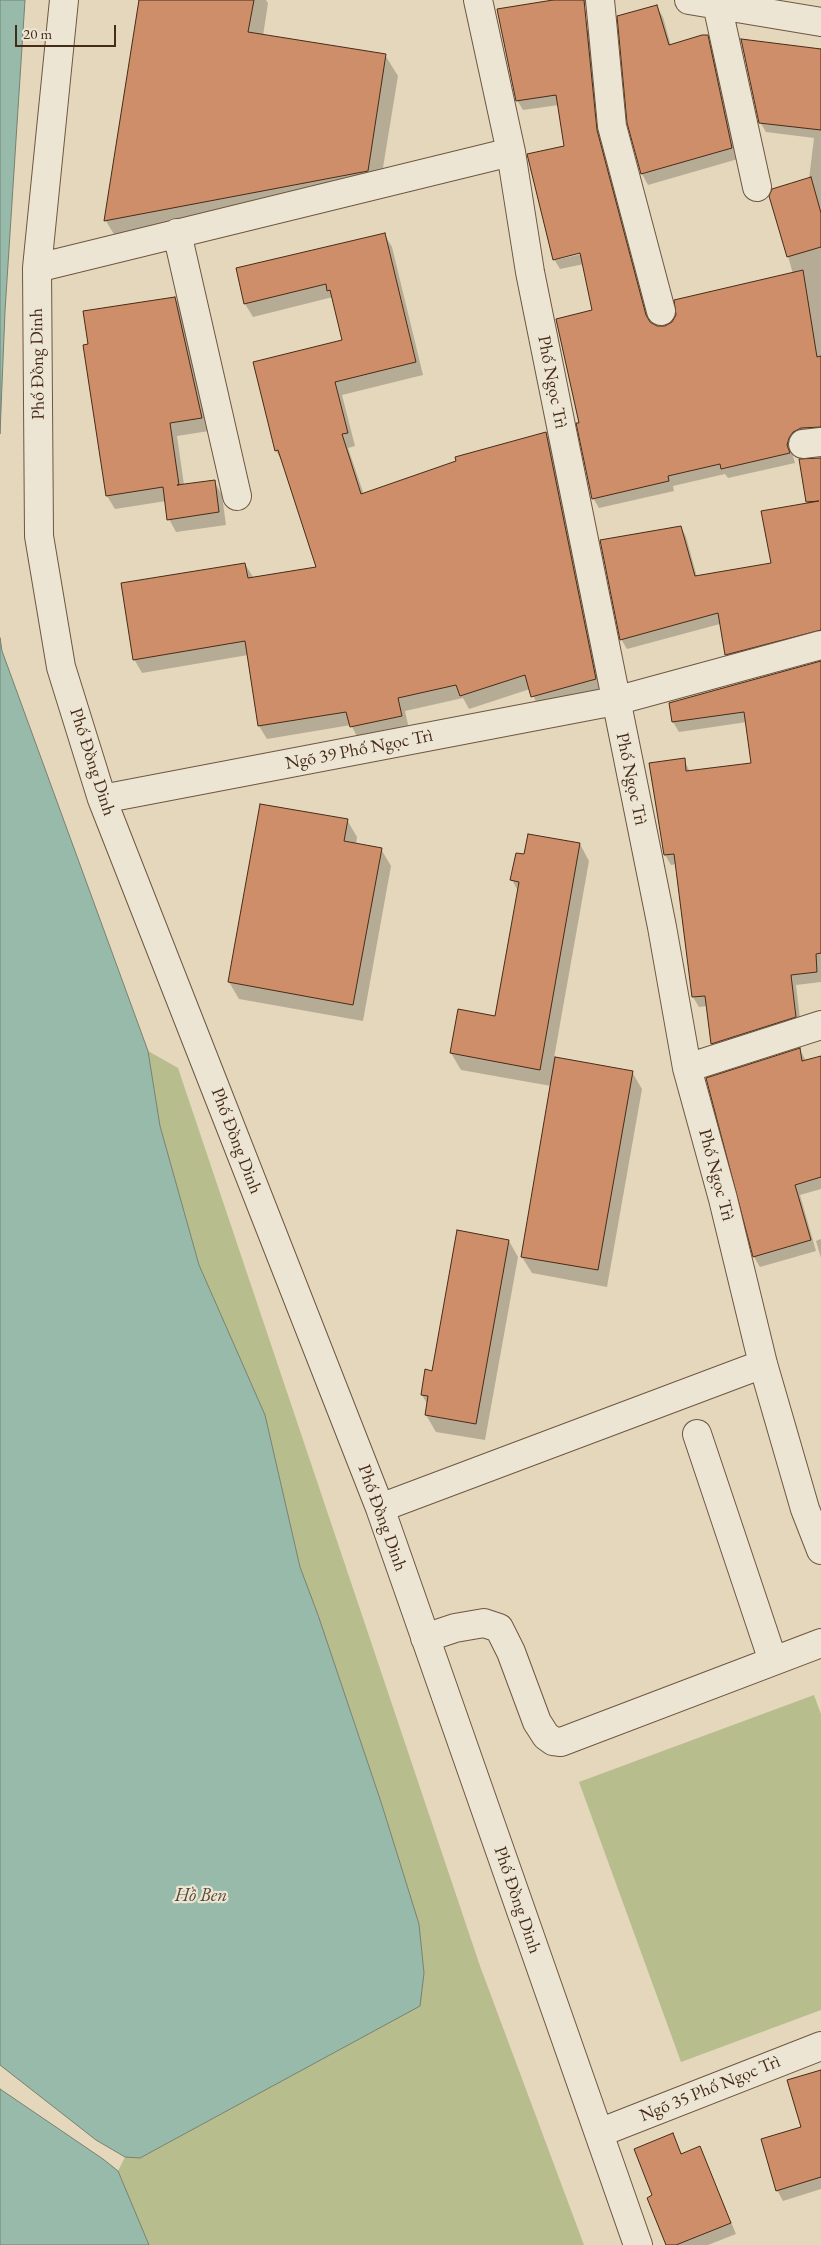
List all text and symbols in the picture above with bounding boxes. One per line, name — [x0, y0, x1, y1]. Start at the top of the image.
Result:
scale bar — [18, 15, 119, 47]
text: 20 m — [23, 24, 52, 43]
street label: Phố Đồng Dinh — [26, 308, 50, 420]
street label: Phố Ngọc Trì — [532, 334, 572, 430]
street label: Phố Đồng Dinh — [64, 705, 120, 819]
street label: Ngõ 39 Phố Ngọc Trì — [283, 725, 435, 775]
street label: Phố Ngọc Trì — [611, 731, 651, 827]
street label: Phố Đồng Dinh — [206, 1085, 266, 1197]
street label: Phố Ngọc Trì — [693, 1127, 739, 1223]
street label: Phố Đồng Dinh — [353, 1462, 411, 1574]
street label: Phố Đồng Dinh — [489, 1844, 545, 1956]
water label: Hồ Ben — [175, 1885, 227, 1907]
street label: Ngõ 35 Phố Ngọc Trì — [637, 2051, 783, 2127]

